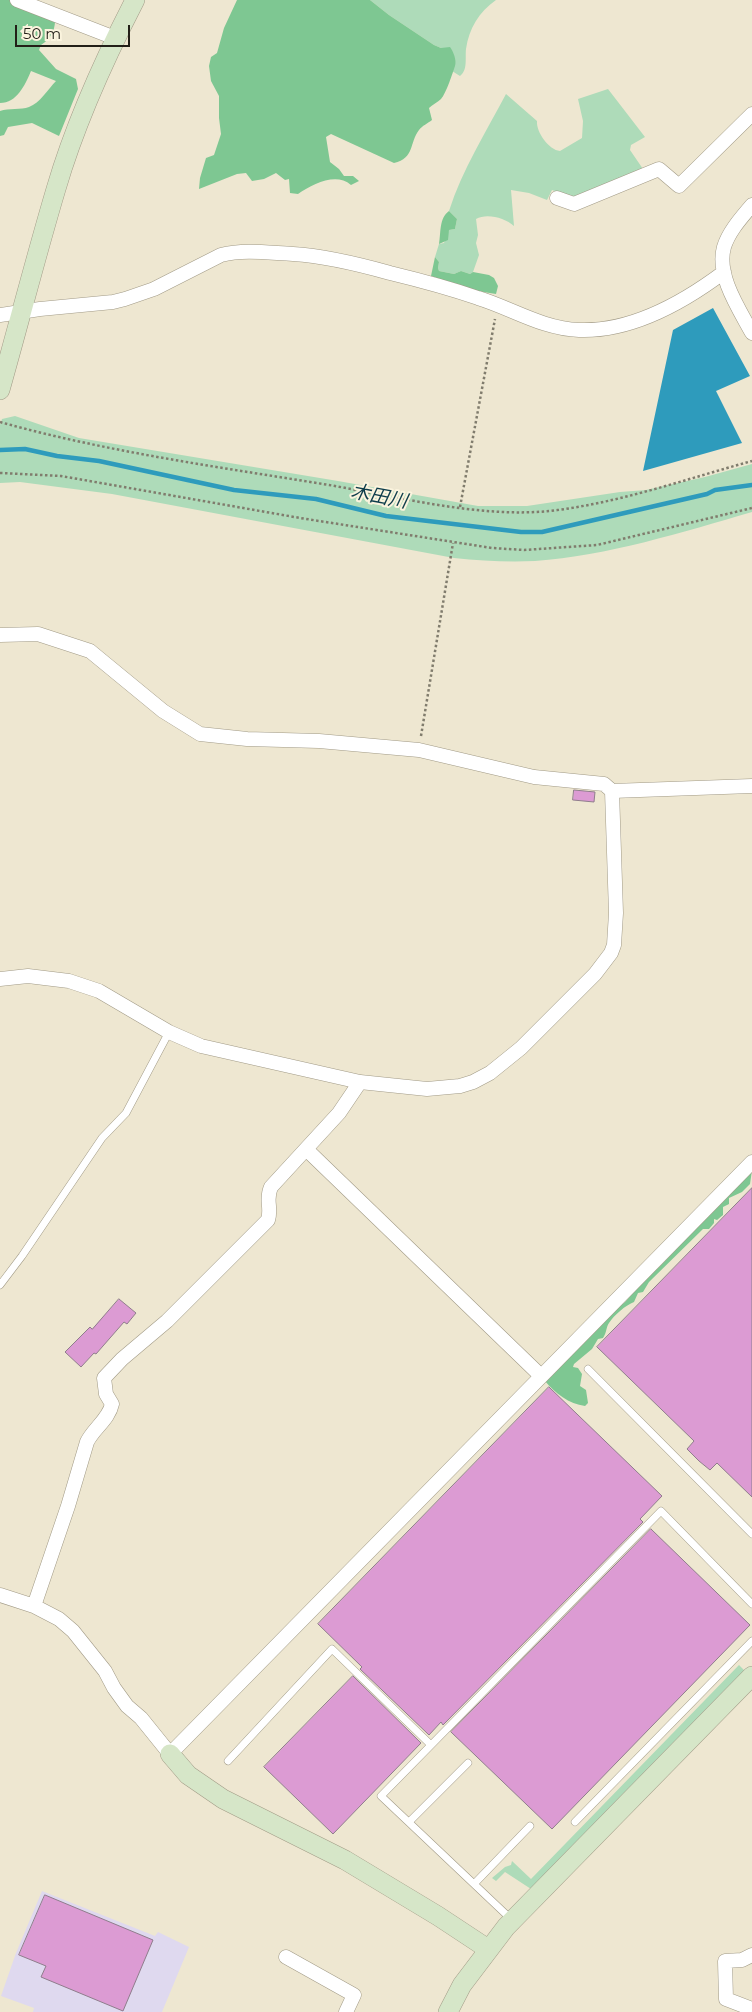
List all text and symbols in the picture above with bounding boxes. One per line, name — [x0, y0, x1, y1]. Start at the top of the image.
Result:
scale bar — [18, 15, 132, 47]
text: 50 m — [23, 24, 61, 43]
water label: 木田川 — [349, 480, 409, 514]

